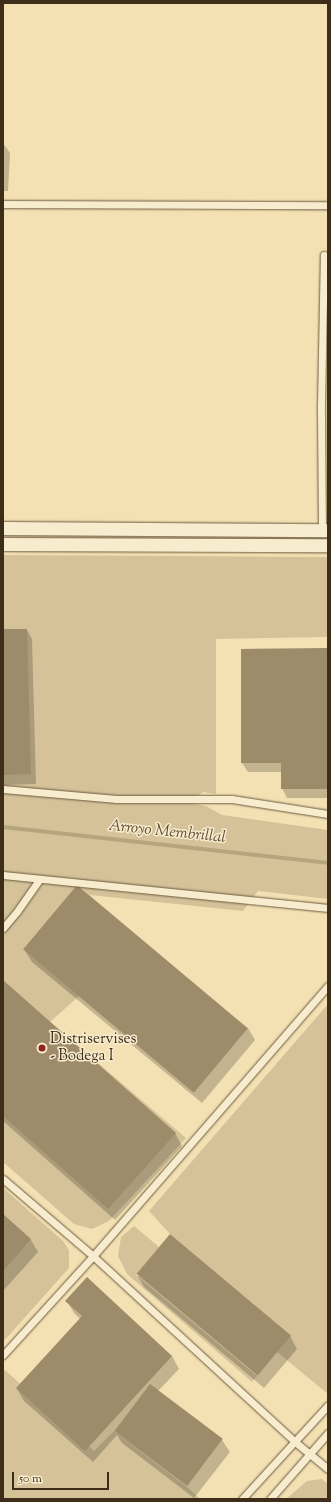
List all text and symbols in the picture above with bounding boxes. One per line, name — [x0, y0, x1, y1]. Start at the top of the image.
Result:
water label: Arroyo Membrillal — [108, 817, 226, 849]
place label: Distriservises - Bodega I — [50, 1030, 136, 1065]
marker: Distriservises - Bodega I — [37, 1043, 47, 1053]
scale bar — [14, 1464, 111, 1490]
text: 50 m — [19, 1470, 42, 1488]

